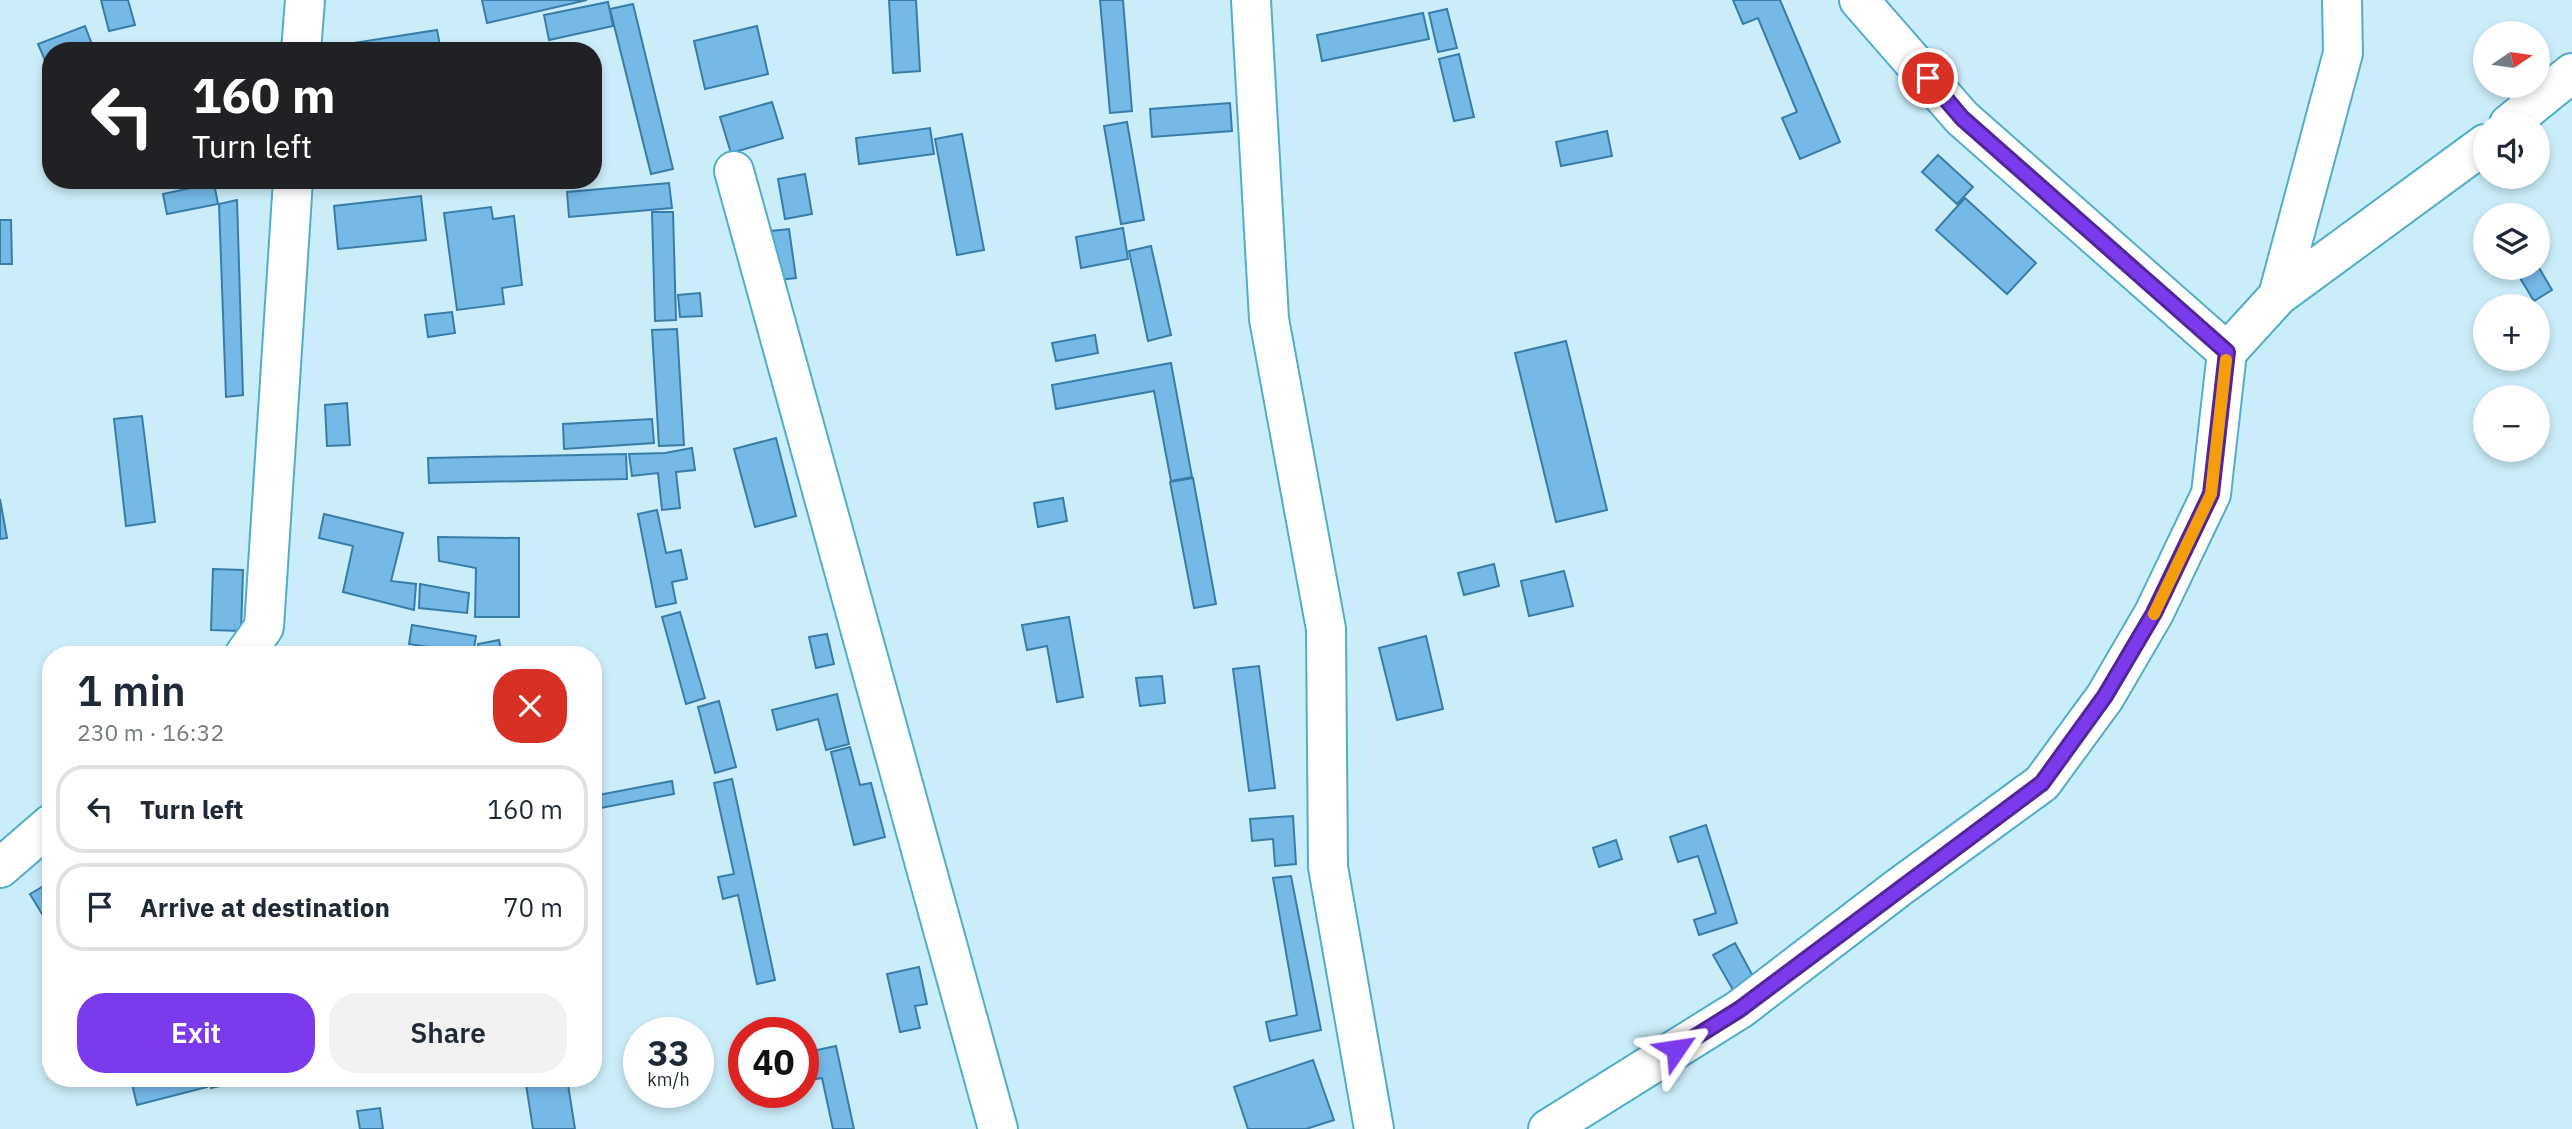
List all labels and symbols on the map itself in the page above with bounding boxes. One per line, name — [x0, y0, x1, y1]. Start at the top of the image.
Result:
north arrow — [2473, 21, 2550, 98]
pin — [1898, 48, 1958, 108]
position arrow — [1639, 1012, 1713, 1086]
speed limit sign: 40 — [728, 1017, 819, 1108]

